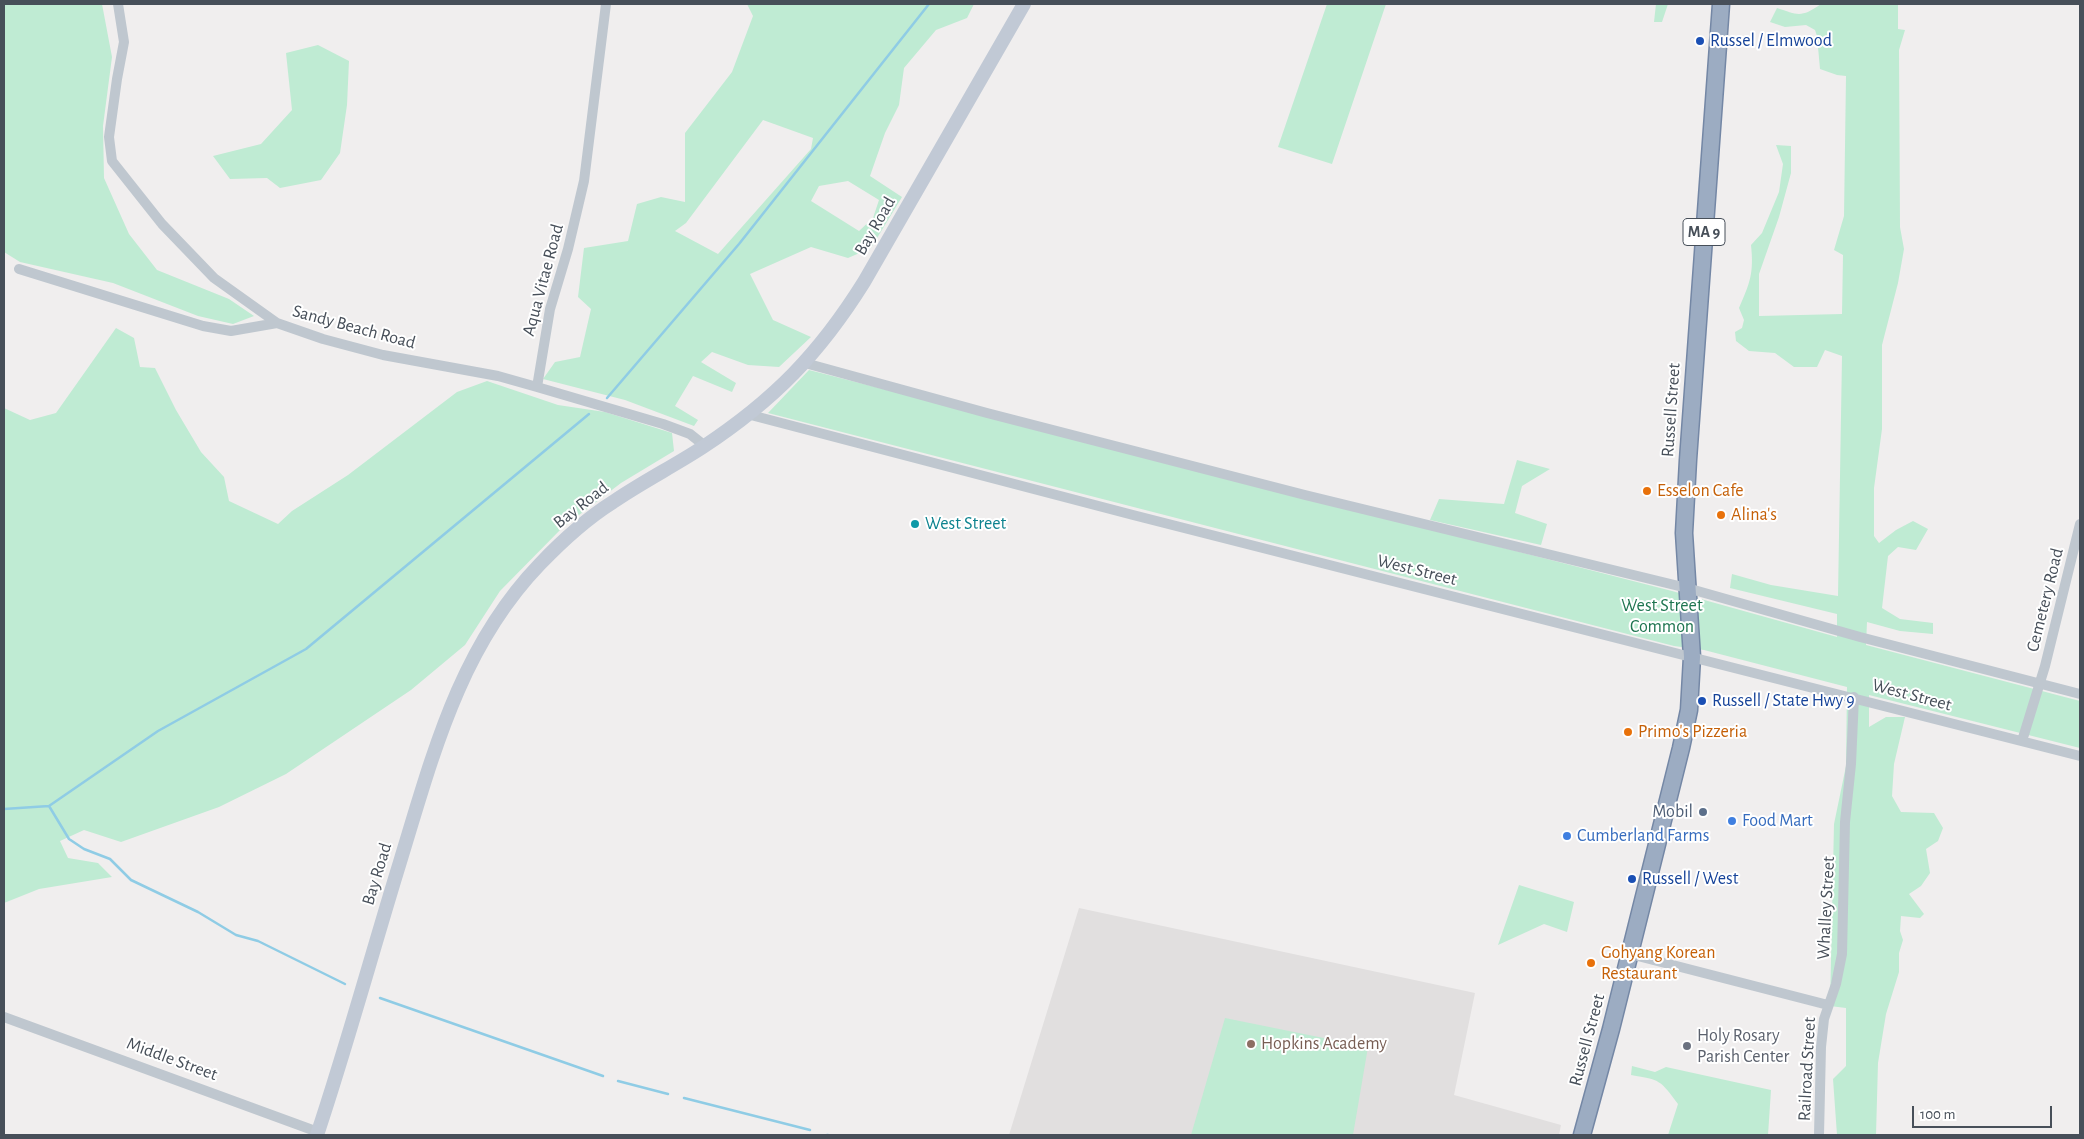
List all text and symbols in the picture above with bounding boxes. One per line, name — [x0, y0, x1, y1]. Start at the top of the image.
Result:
place label: Russel / Elmwood — [1710, 30, 1832, 52]
marker: Russel / Elmwood — [1694, 35, 1706, 47]
street label: Bay Road — [850, 193, 900, 259]
road number: MA 9 — [1683, 218, 1725, 246]
street label: Aqua Vitae Road — [518, 221, 568, 339]
street label: Sandy Beach Road — [290, 300, 418, 354]
street label: Russell Street — [1657, 362, 1685, 458]
street label: Bay Road — [549, 477, 613, 533]
place label: Esselon Cafe — [1657, 480, 1744, 502]
marker: Esselon Cafe — [1641, 485, 1653, 497]
place label: Alina's — [1731, 504, 1777, 526]
marker: Alina's — [1715, 509, 1727, 521]
place label: West Street — [925, 513, 1006, 535]
marker: West Street — [909, 518, 921, 530]
street label: Cemetery Road — [2022, 546, 2068, 654]
street label: West Street — [1375, 550, 1459, 590]
park label: West Street Common — [1621, 595, 1703, 638]
street label: West Street — [1870, 674, 1954, 716]
place label: Russell / State Hwy 9 — [1712, 690, 1855, 712]
marker: Russell / State Hwy 9 — [1696, 695, 1708, 707]
place label: Primo's Pizzeria — [1638, 721, 1747, 743]
marker: Primo's Pizzeria — [1622, 726, 1634, 738]
place label: Mobil — [1652, 801, 1693, 823]
marker: Mobil — [1697, 806, 1709, 818]
place label: Food Mart — [1742, 810, 1813, 832]
marker: Food Mart — [1726, 815, 1738, 827]
place label: Cumberland Farms — [1577, 825, 1709, 847]
marker: Cumberland Farms — [1561, 830, 1573, 842]
street label: Bay Road — [357, 840, 397, 908]
street label: Whalley Street — [1812, 856, 1840, 960]
place label: Russell / West — [1642, 868, 1738, 890]
marker: Russell / West — [1626, 873, 1638, 885]
place label: Gohyang Korean Restaurant — [1601, 942, 1715, 984]
marker: Gohyang Korean Restaurant — [1585, 957, 1597, 969]
street label: Russell Street — [1564, 991, 1610, 1089]
street label: Railroad Street — [1793, 1016, 1821, 1122]
place label: Holy Rosary Parish Center — [1697, 1025, 1789, 1068]
street label: Middle Street — [124, 1033, 220, 1085]
place label: Hopkins Academy — [1261, 1033, 1387, 1055]
marker: Hopkins Academy — [1245, 1038, 1257, 1050]
marker: Holy Rosary Parish Center — [1681, 1040, 1693, 1052]
scale bar — [1914, 1096, 2054, 1128]
text: 100 m — [1920, 1107, 1955, 1122]

